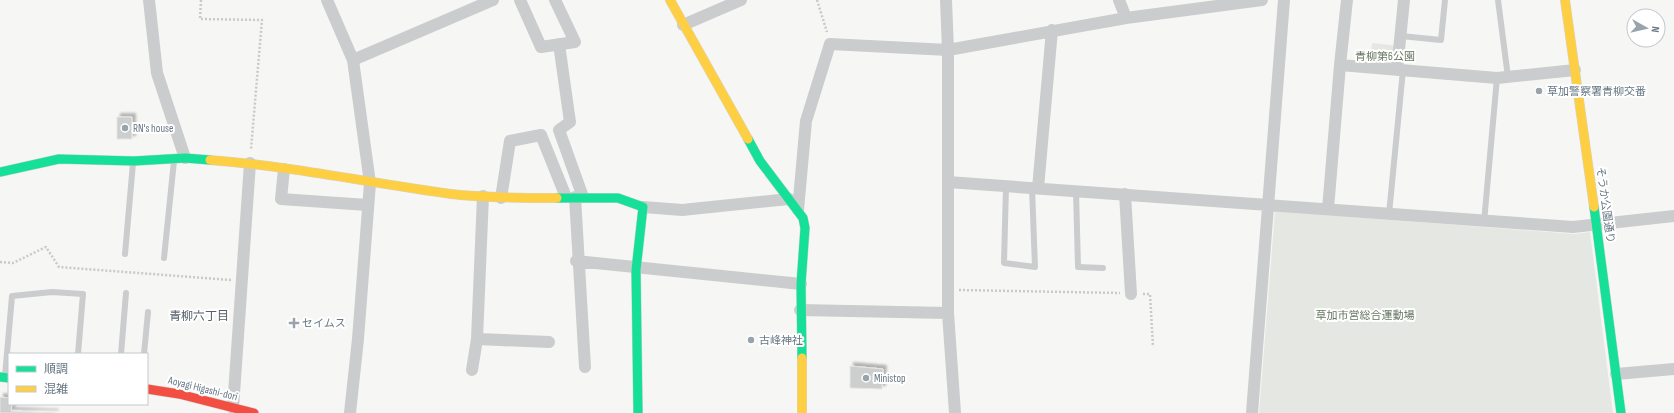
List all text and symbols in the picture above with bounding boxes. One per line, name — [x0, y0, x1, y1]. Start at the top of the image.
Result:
north arrow — [1626, 8, 1666, 48]
text: N — [1649, 26, 1662, 33]
park label: 青柳第6公園 — [1355, 50, 1415, 63]
place label: 草加警察署青柳交番 — [1547, 85, 1646, 98]
marker: 草加警察署青柳交番 — [1534, 86, 1544, 96]
place label: RN's house — [133, 122, 173, 135]
marker: RN's house — [120, 123, 130, 133]
street label: そうか公園通り — [1594, 166, 1617, 244]
district label: 青柳六丁目 — [169, 309, 229, 324]
park label: 草加市営総合運動場 — [1316, 309, 1415, 322]
place label: セイムス — [302, 317, 346, 330]
marker: セイムス — [289, 318, 299, 328]
place label: 古峰神社 — [759, 334, 803, 347]
marker: 古峰神社 — [746, 335, 756, 345]
legend — [8, 353, 148, 405]
text: 順調 — [44, 362, 68, 377]
place label: Ministop — [874, 372, 906, 385]
street label: Aoyagi Higashi-dori — [166, 373, 239, 403]
marker: Ministop — [861, 373, 871, 383]
text: 混雑 — [44, 382, 68, 397]

